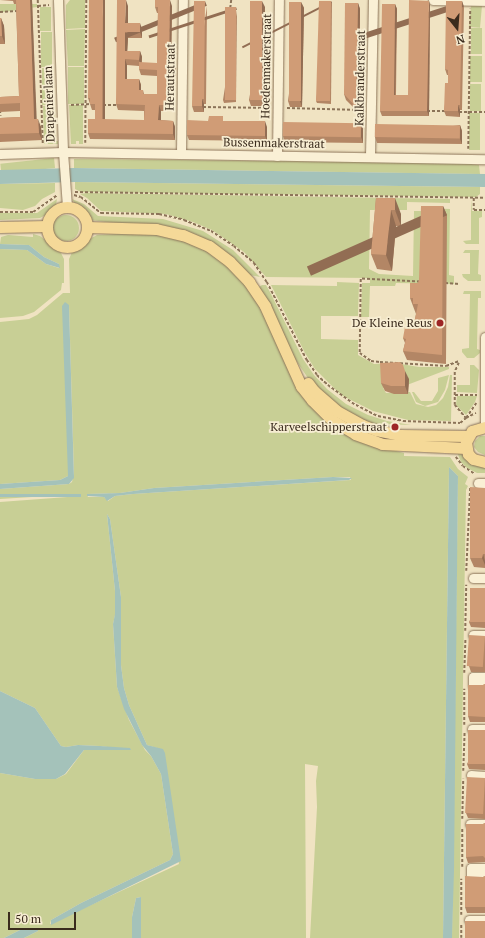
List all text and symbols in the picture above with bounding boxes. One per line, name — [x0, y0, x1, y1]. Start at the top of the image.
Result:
north arrow — [437, 8, 477, 48]
street label: Hoedenmakerstraat — [258, 13, 274, 119]
street label: Kalkbranderstraat — [352, 30, 368, 126]
text: N — [454, 32, 467, 47]
street label: Herautstraat — [162, 43, 178, 111]
street label: Drapenierlaan — [40, 66, 58, 142]
street label: Bussenmakerstraat — [223, 135, 325, 151]
place label: De Kleine Reus — [352, 316, 432, 330]
marker: De Kleine Reus — [435, 318, 445, 328]
place label: Karveelschipperstraat — [270, 420, 387, 434]
marker: Karveelschipperstraat — [390, 422, 400, 432]
scale bar — [10, 904, 78, 930]
text: 50 m — [15, 911, 41, 926]

